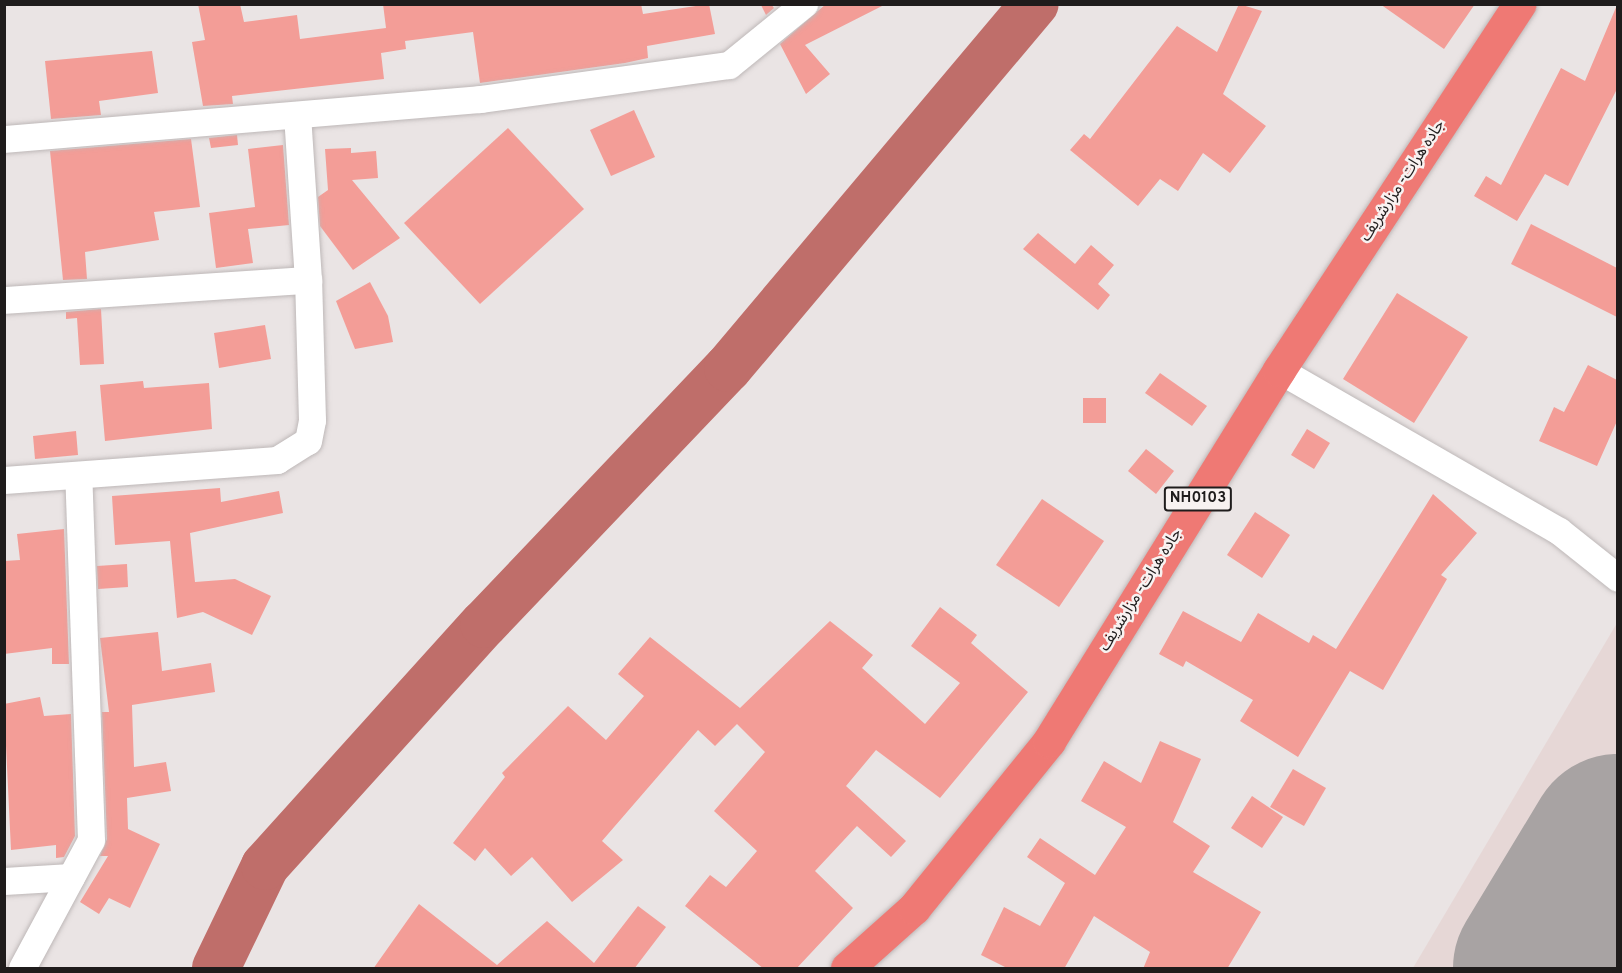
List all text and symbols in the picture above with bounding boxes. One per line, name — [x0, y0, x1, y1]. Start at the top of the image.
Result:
street label: جاده هرات- مزارشریف — [1356, 117, 1450, 245]
road number: NH0103 — [1164, 487, 1232, 511]
street label: جاده هرات- مزارشریف — [1095, 525, 1187, 655]

